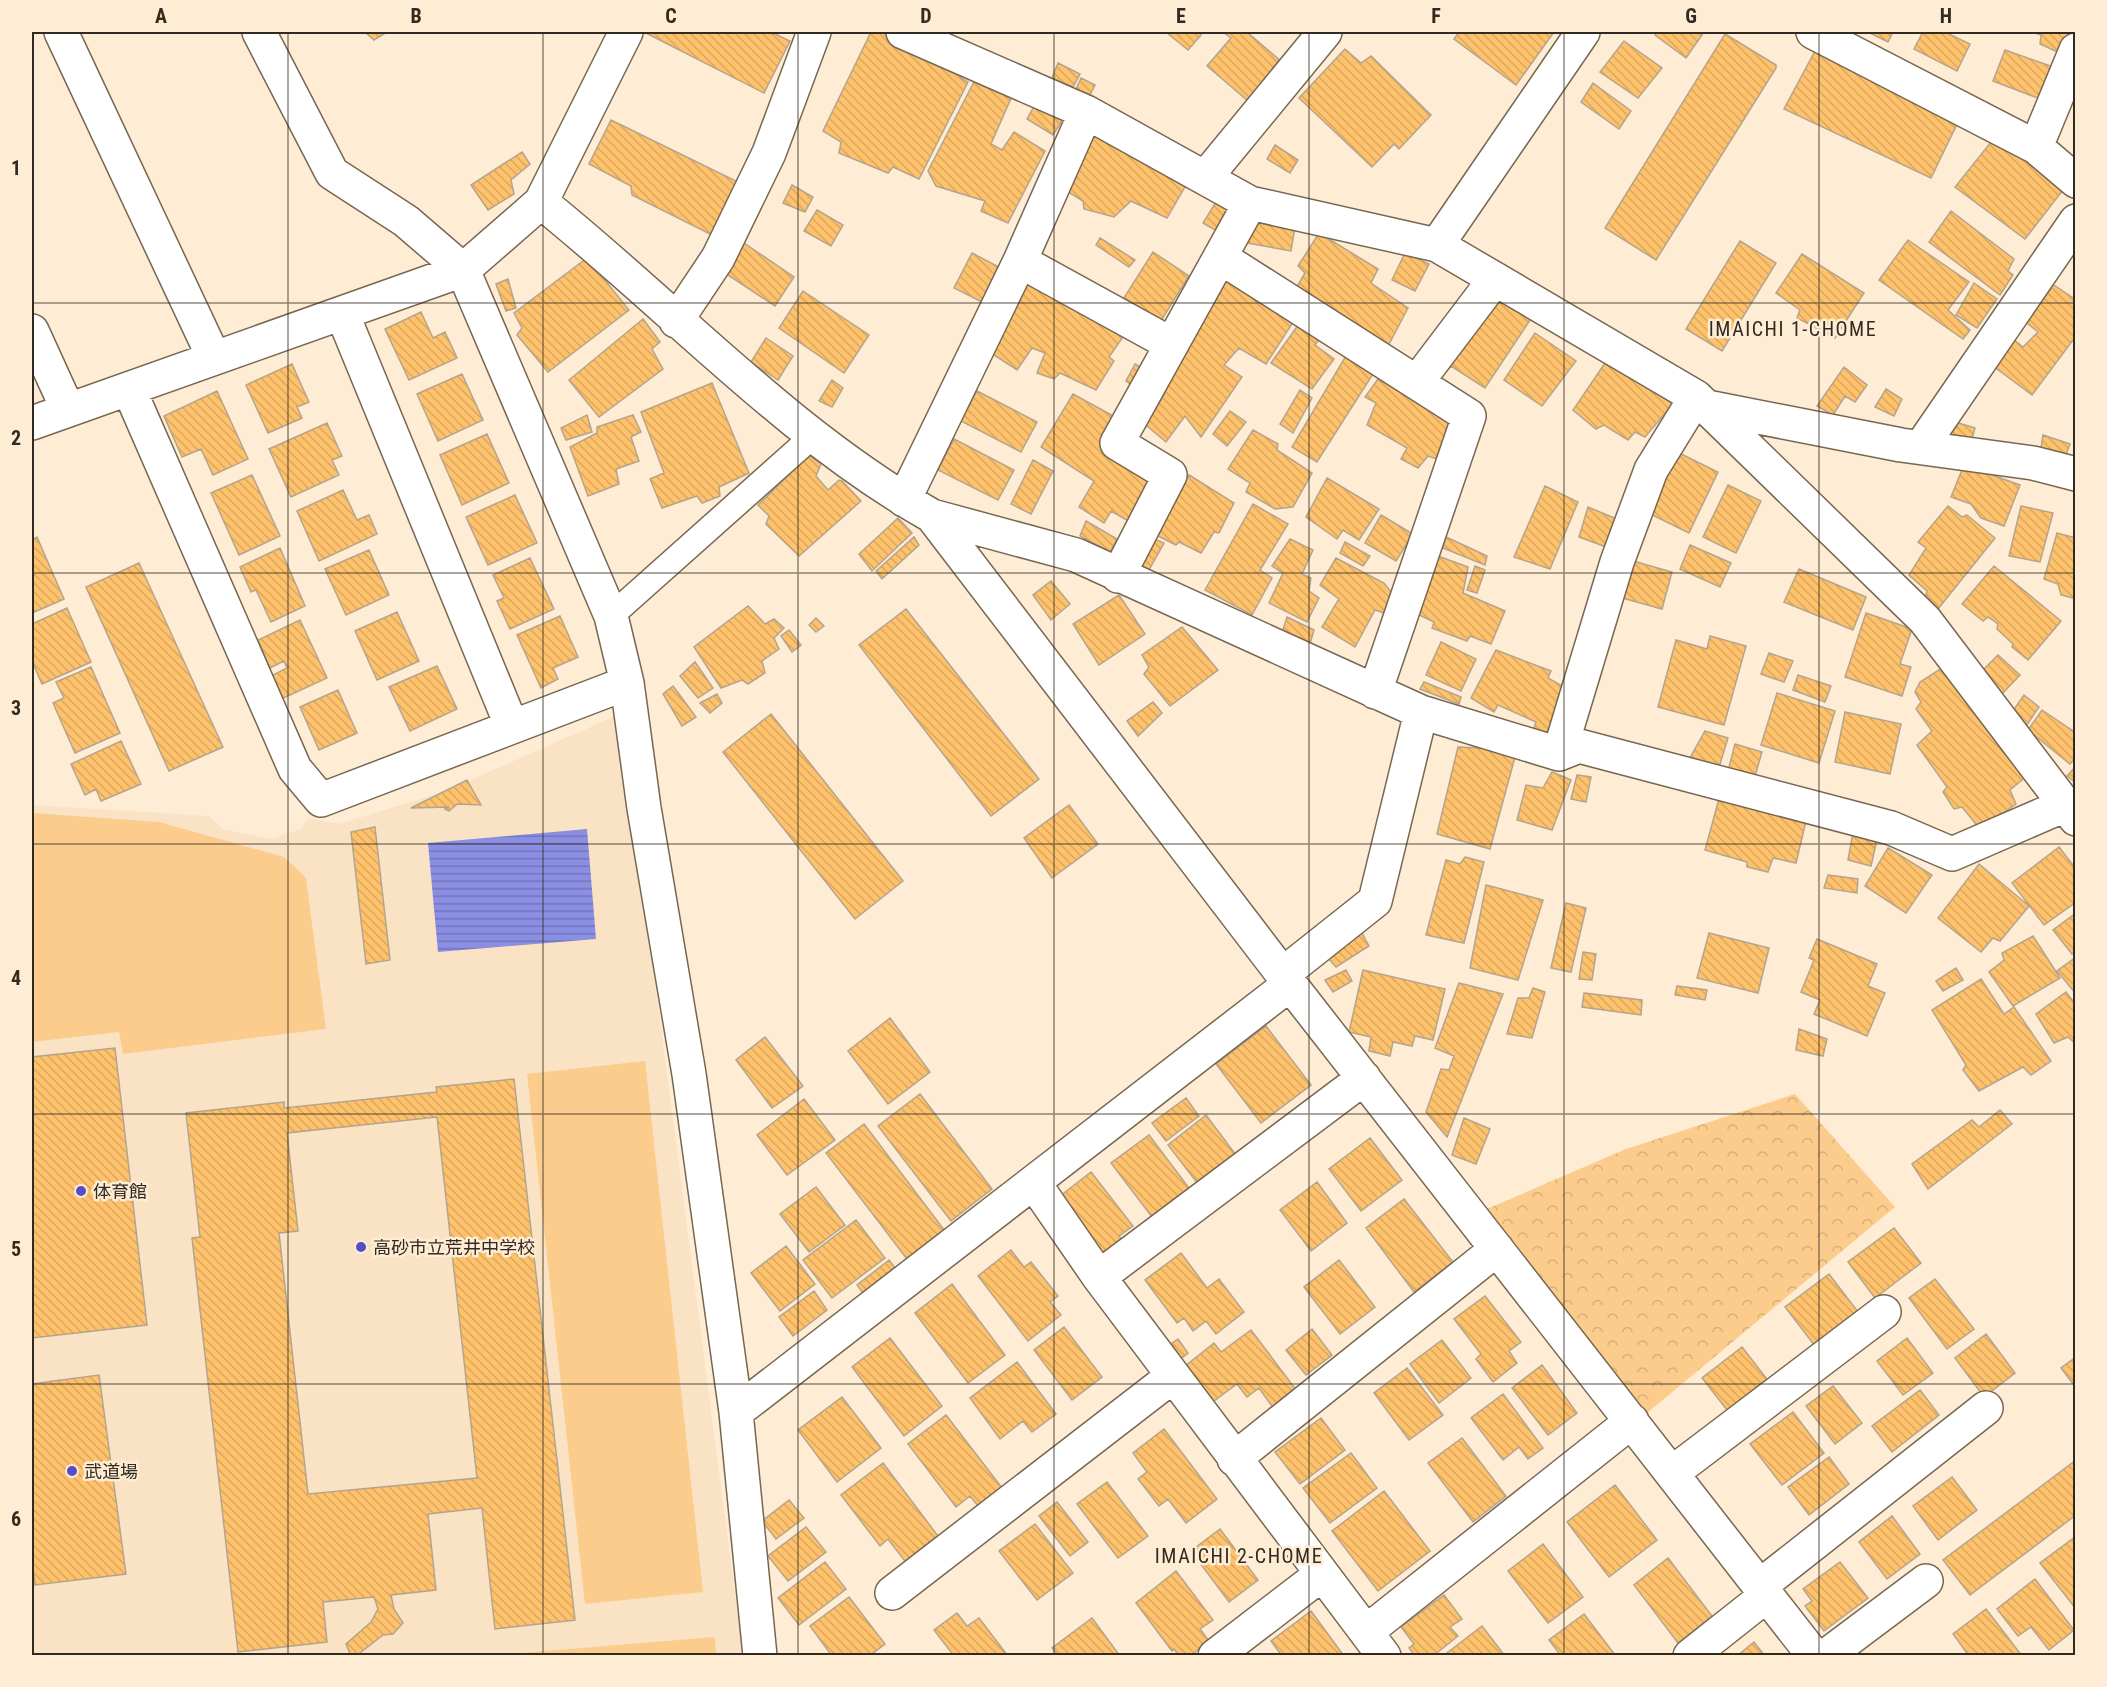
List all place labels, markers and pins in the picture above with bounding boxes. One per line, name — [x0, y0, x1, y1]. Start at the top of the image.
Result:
place label: 体育館 — [93, 1181, 147, 1202]
marker: 体育館 — [74, 1184, 88, 1198]
place label: 高砂市立荒井中学校 — [373, 1237, 535, 1258]
marker: 高砂市立荒井中学校 — [354, 1240, 368, 1254]
place label: 武道場 — [84, 1461, 138, 1482]
marker: 武道場 — [65, 1464, 79, 1478]

